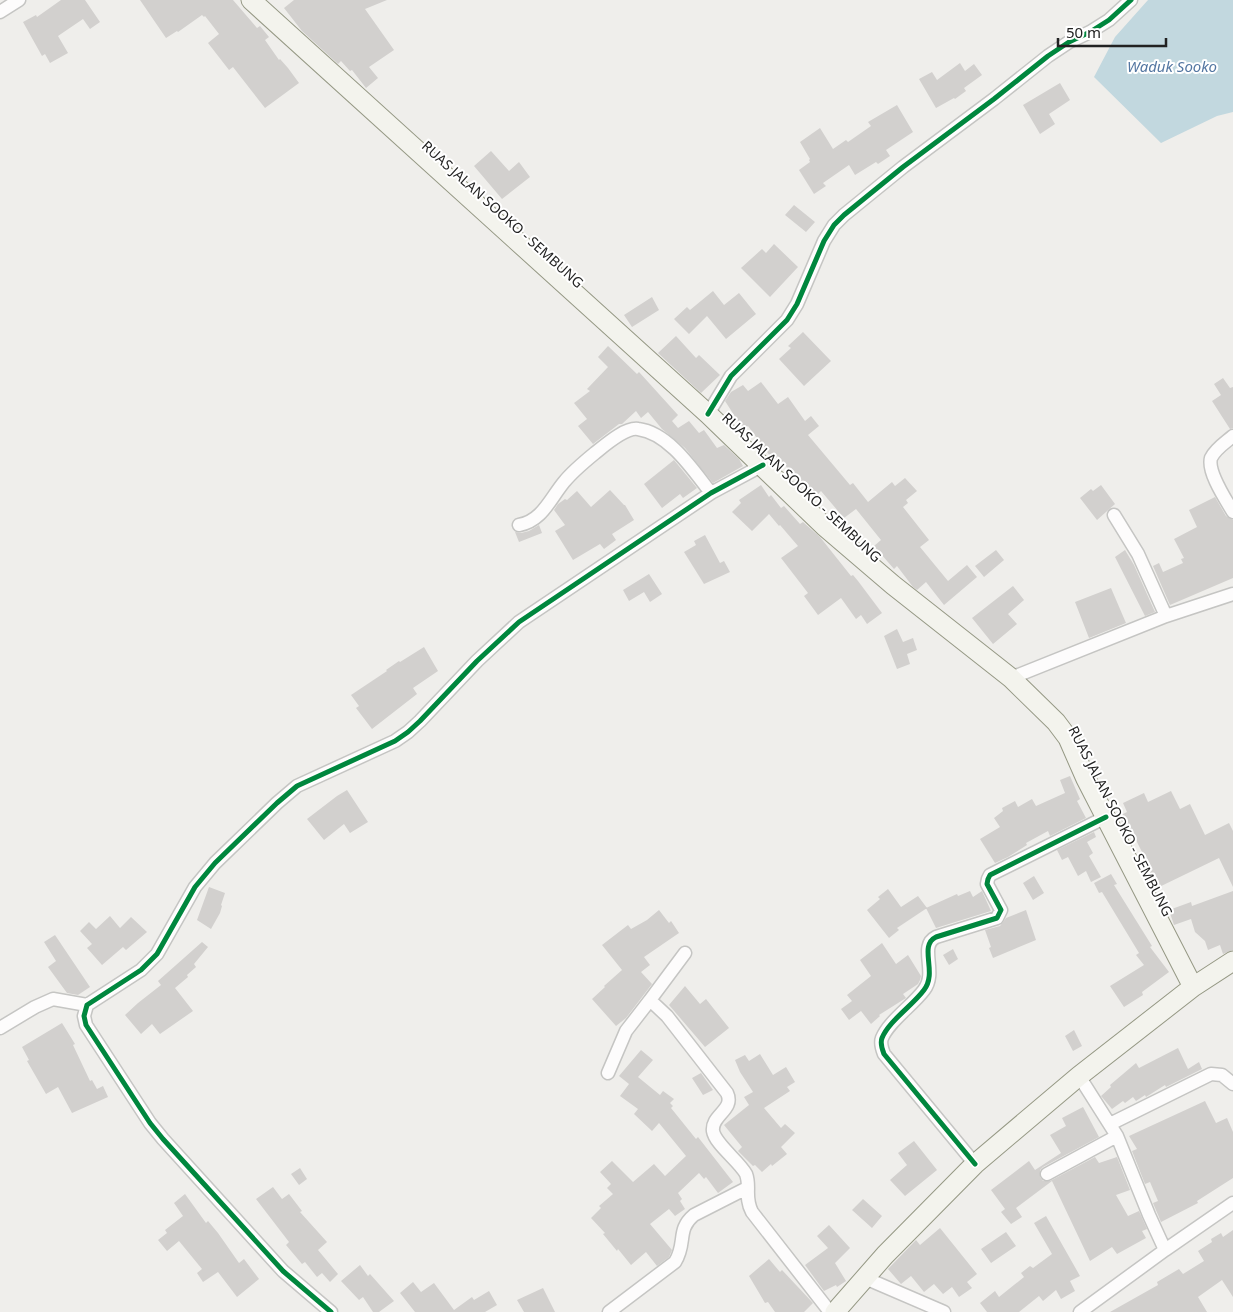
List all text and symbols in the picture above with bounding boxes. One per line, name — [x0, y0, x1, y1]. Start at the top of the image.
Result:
scale bar — [1058, 15, 1166, 47]
text: 50 m — [1066, 22, 1101, 42]
water label: Waduk Sooko — [1127, 56, 1217, 76]
street label: RUAS JALAN SOOKO - SEMBUNG — [418, 136, 588, 292]
street label: RUAS JALAN SOOKO - SEMBUNG — [718, 408, 886, 566]
street label: RUAS JALAN SOOKO - SEMBUNG — [1065, 723, 1177, 919]

